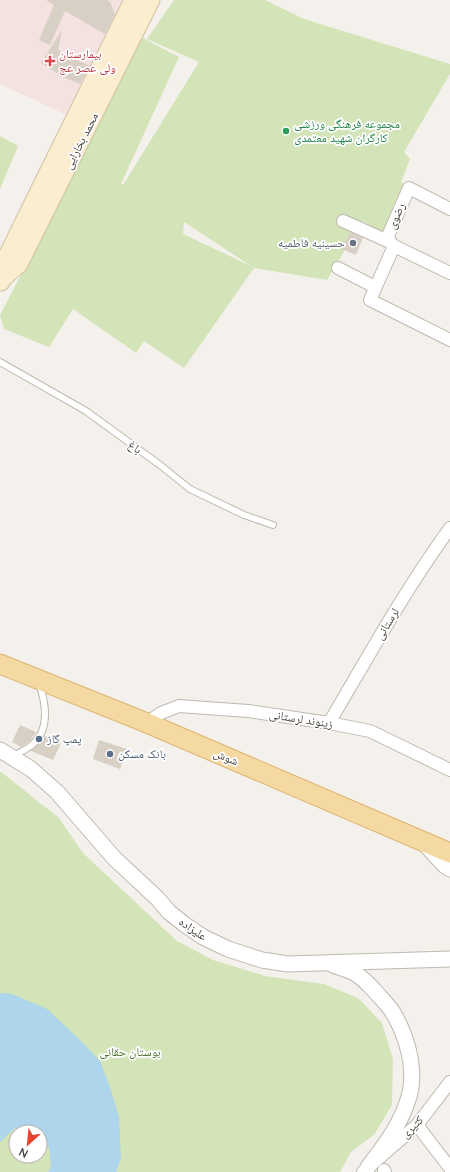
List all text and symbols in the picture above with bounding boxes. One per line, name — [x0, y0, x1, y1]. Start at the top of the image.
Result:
place label: بیمارستان ولی عصر عج — [59, 46, 116, 75]
marker: بیمارستان ولی عصر عج — [44, 55, 56, 67]
street label: محمد بخارایی — [60, 110, 101, 172]
place label: مجموعه فرهنگی ورزشی کارگران شهید معتمدی — [294, 116, 400, 145]
marker: مجموعه فرهنگی ورزشی کارگران شهید معتمدی — [281, 126, 291, 136]
street label: رضوی — [383, 200, 408, 231]
place label: حسینیه فاطمیه — [278, 235, 345, 250]
marker: حسینیه فاطمیه — [348, 238, 358, 248]
street label: باغ — [125, 437, 145, 457]
street label: لرستانی — [371, 605, 402, 642]
street label: زینوند لرستانی — [268, 706, 334, 731]
place label: پمپ گاز — [46, 731, 82, 746]
marker: پمپ گاز — [34, 734, 44, 744]
street label: شوش — [211, 745, 241, 768]
place label: بانک مسکن — [118, 746, 166, 761]
marker: بانک مسکن — [105, 749, 115, 759]
street label: علیزاده — [176, 914, 210, 944]
park label: بوستان حقانی — [99, 1044, 161, 1059]
street label: کثیری — [397, 1112, 426, 1141]
north arrow — [8, 1124, 48, 1164]
text: N — [17, 1146, 30, 1161]

